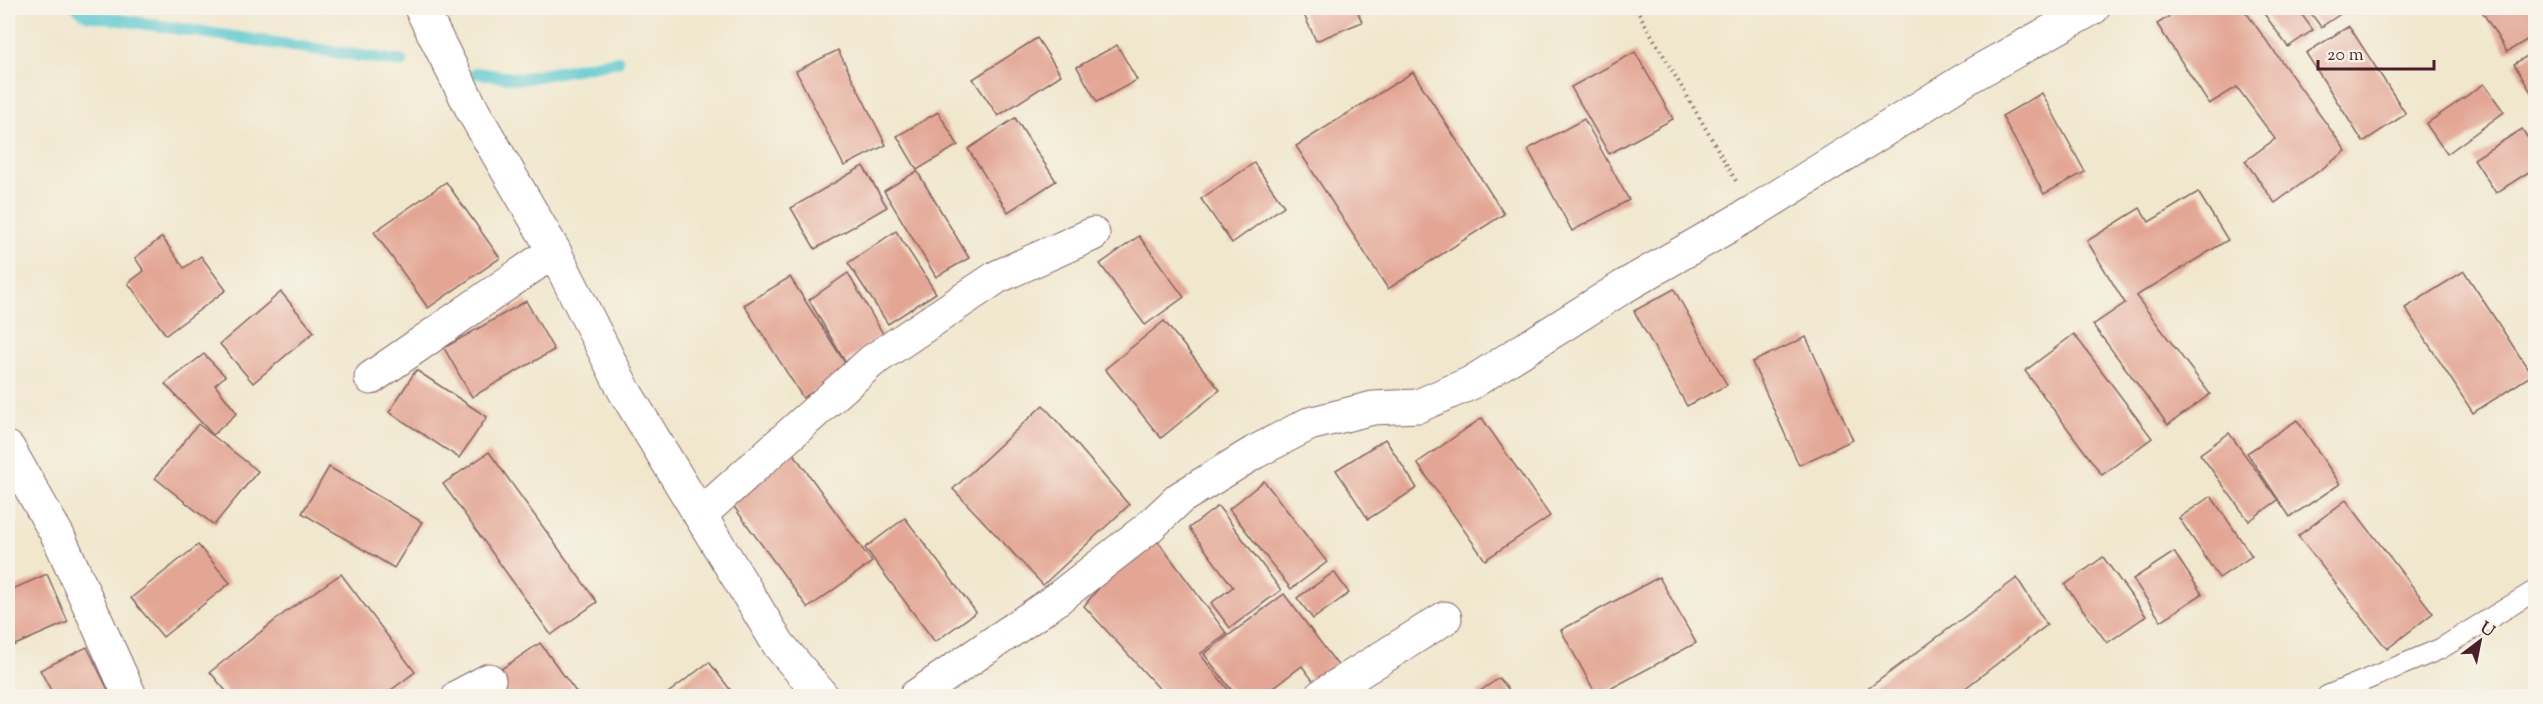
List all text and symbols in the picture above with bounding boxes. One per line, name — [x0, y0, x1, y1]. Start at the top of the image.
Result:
scale bar — [2318, 33, 2434, 71]
text: 20 m — [2327, 43, 2364, 69]
north arrow — [2450, 611, 2510, 671]
text: U — [2475, 617, 2499, 644]

